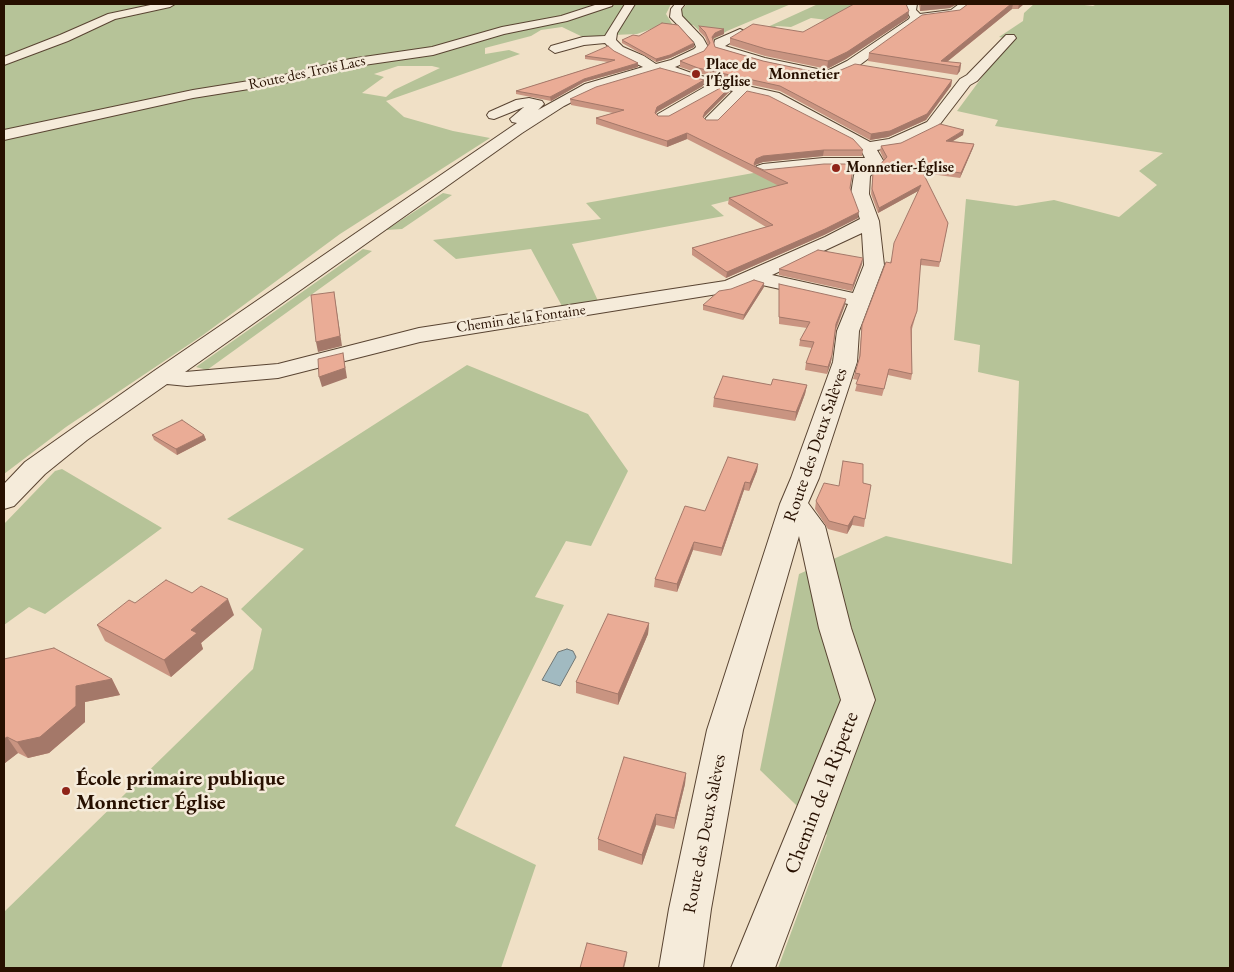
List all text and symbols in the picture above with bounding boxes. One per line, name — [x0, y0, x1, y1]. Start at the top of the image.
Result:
street label: Route des Trois Lacs — [247, 52, 367, 94]
place label: Place de l'Église — [706, 56, 756, 91]
district label: Monnetier — [768, 65, 840, 85]
marker: Place de l'Église — [690, 68, 702, 80]
place label: Monnetier-Église — [846, 159, 954, 177]
marker: Monnetier-Église — [830, 162, 842, 174]
street label: Chemin de la Fontaine — [455, 301, 587, 337]
street label: Route des Deux Salèves — [779, 365, 853, 525]
street label: Chemin de la Ripette — [779, 708, 865, 878]
street label: Route des Deux Salèves — [679, 753, 731, 915]
place label: École primaire publique Monnetier Église — [76, 766, 285, 816]
marker: École primaire publique Monnetier Église — [60, 785, 72, 797]

